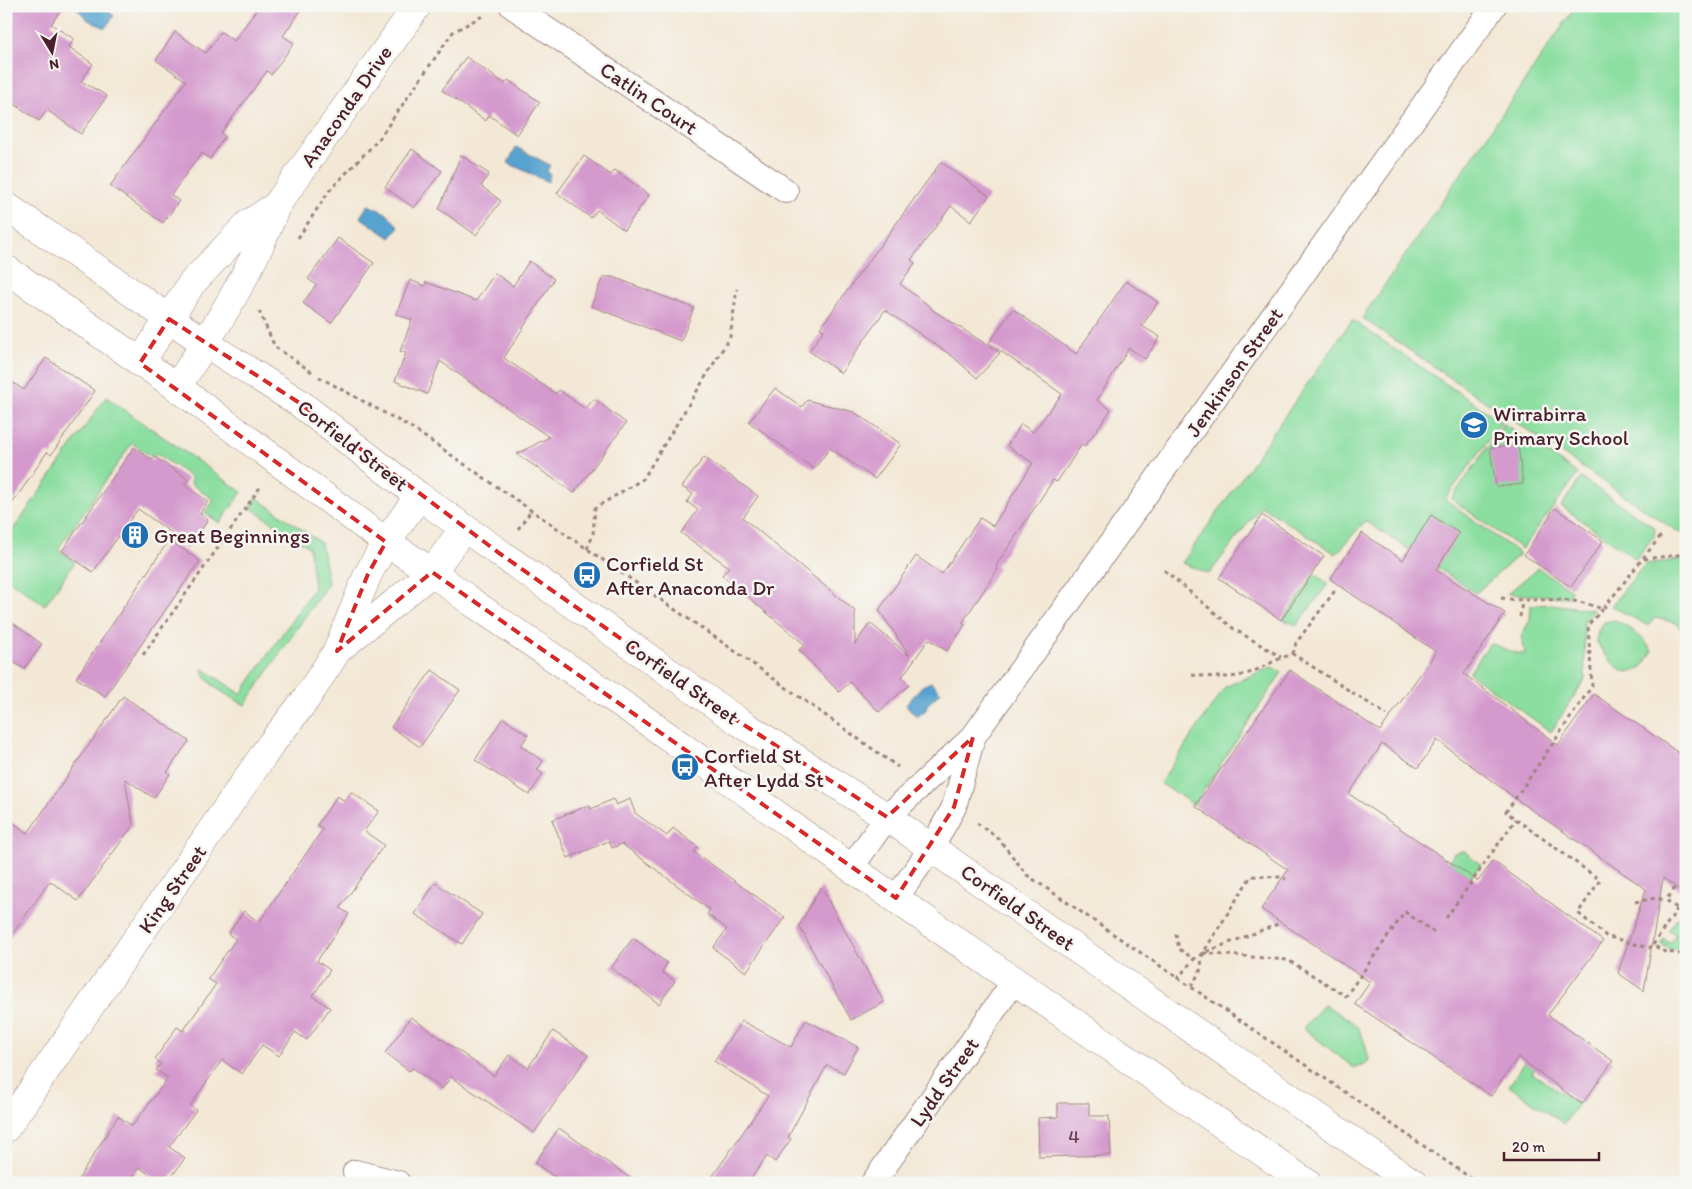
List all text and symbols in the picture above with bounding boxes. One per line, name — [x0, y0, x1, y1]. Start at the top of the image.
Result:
north arrow — [28, 28, 78, 78]
street label: Anaconda Drive — [295, 40, 397, 172]
text: N — [48, 55, 60, 74]
street label: Catlin Court — [596, 56, 703, 140]
street label: Jenkinson Street — [1180, 302, 1288, 441]
street label: Corfield Street — [293, 394, 413, 496]
place label: Wirrabirra Primary School — [1493, 401, 1629, 450]
school or university icon: Wirrabirra Primary School — [1459, 410, 1489, 440]
building icon: Great Beginnings — [120, 520, 150, 550]
place label: Great Beginnings — [154, 523, 310, 548]
place label: Corfield St After Anaconda Dr — [606, 551, 775, 600]
bus stop icon: Corfield St After Anaconda Dr — [572, 560, 602, 590]
street label: Corfield Street — [620, 632, 744, 730]
place label: Corfield St After Lydd St — [704, 743, 824, 792]
bus stop icon: Corfield St After Lydd St — [670, 752, 700, 782]
street label: King Street — [133, 840, 212, 938]
street label: Corfield Street — [956, 858, 1080, 956]
street label: Lydd Street — [904, 1033, 984, 1131]
house number: 4 — [1068, 1125, 1080, 1148]
scale bar — [1504, 1129, 1600, 1161]
text: 20 m — [1512, 1138, 1546, 1156]

